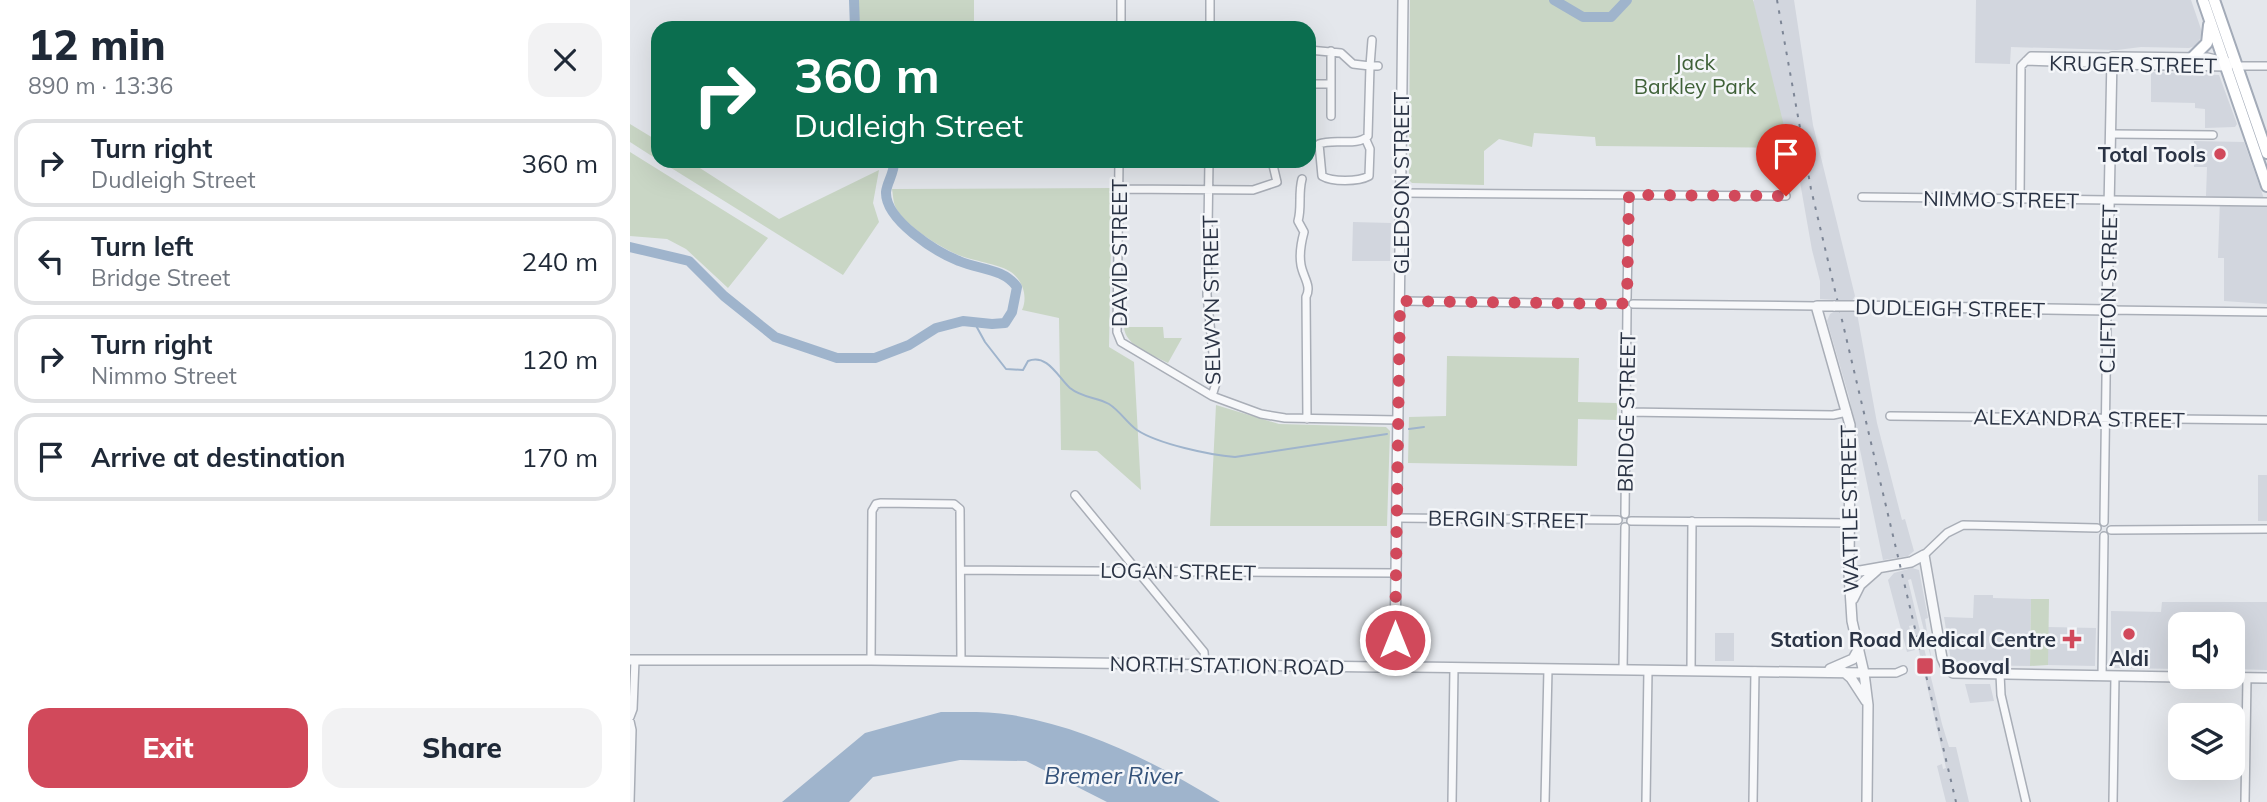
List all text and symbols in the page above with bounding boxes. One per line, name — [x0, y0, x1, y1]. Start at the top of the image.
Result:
text: 12 min — [28, 18, 166, 71]
button: close — [528, 23, 602, 97]
text: 360 m — [794, 44, 940, 105]
icon: right — [679, 49, 770, 140]
park label: Jack Barkley Park — [1634, 49, 1756, 99]
street label: KRUGER STREET — [2049, 50, 2218, 78]
text: 890 m · 13:36 — [28, 71, 173, 100]
street label: GLEDSON STREET — [1388, 91, 1414, 274]
text: Dudleigh Street — [794, 105, 1023, 145]
pin — [1756, 124, 1816, 196]
text: Turn right — [91, 132, 212, 165]
icon: arrive — [1767, 135, 1805, 173]
place label: Total Tools — [2098, 141, 2206, 167]
icon: right — [32, 144, 70, 182]
marker: Total Tools — [2212, 146, 2228, 162]
text: 360 m — [522, 147, 598, 180]
text: Dudleigh Street — [91, 165, 256, 194]
street label: DAVID STREET — [1106, 179, 1132, 327]
street label: NIMMO STREET — [1923, 185, 2080, 213]
street label: CLIFTON STREET — [2094, 204, 2122, 374]
street label: SELWYN STREET — [1197, 215, 1225, 385]
text: Turn left — [91, 230, 193, 263]
icon: left — [32, 242, 70, 280]
text: 240 m — [522, 245, 598, 278]
text: Bridge Street — [91, 263, 230, 292]
street label: DUDLEIGH STREET — [1855, 293, 2045, 323]
text: Turn right — [91, 328, 212, 361]
street label: BRIDGE STREET — [1612, 331, 1640, 492]
icon: right — [32, 340, 70, 378]
text: 120 m — [522, 343, 598, 376]
text: Nimmo Street — [91, 361, 237, 390]
street label: ALEXANDRA STREET — [1973, 403, 2185, 433]
street label: WATTLE STREET — [1835, 424, 1863, 593]
icon: arrive — [32, 438, 70, 476]
text: Arrive at destination — [91, 441, 346, 474]
text: 170 m — [522, 441, 598, 474]
street label: BERGIN STREET — [1428, 505, 1589, 533]
street label: LOGAN STREET — [1100, 557, 1256, 585]
position arrow — [1358, 603, 1432, 677]
map controls — [2168, 612, 2245, 780]
button: sound — [2168, 612, 2245, 689]
place label: Station Road Medical Centre — [1770, 626, 2056, 652]
marker: Aldi — [2121, 626, 2137, 642]
marker: Station Road Medical Centre — [2062, 629, 2082, 649]
place label: Aldi — [2109, 645, 2149, 671]
street label: NORTH STATION ROAD — [1109, 650, 1345, 680]
place label: Booval — [1941, 653, 2010, 679]
marker: Booval — [1915, 656, 1935, 676]
button: layers — [2168, 703, 2245, 780]
button: Exit — [28, 708, 308, 788]
button: Share — [322, 708, 602, 788]
water label: Bremer River — [1044, 761, 1183, 790]

